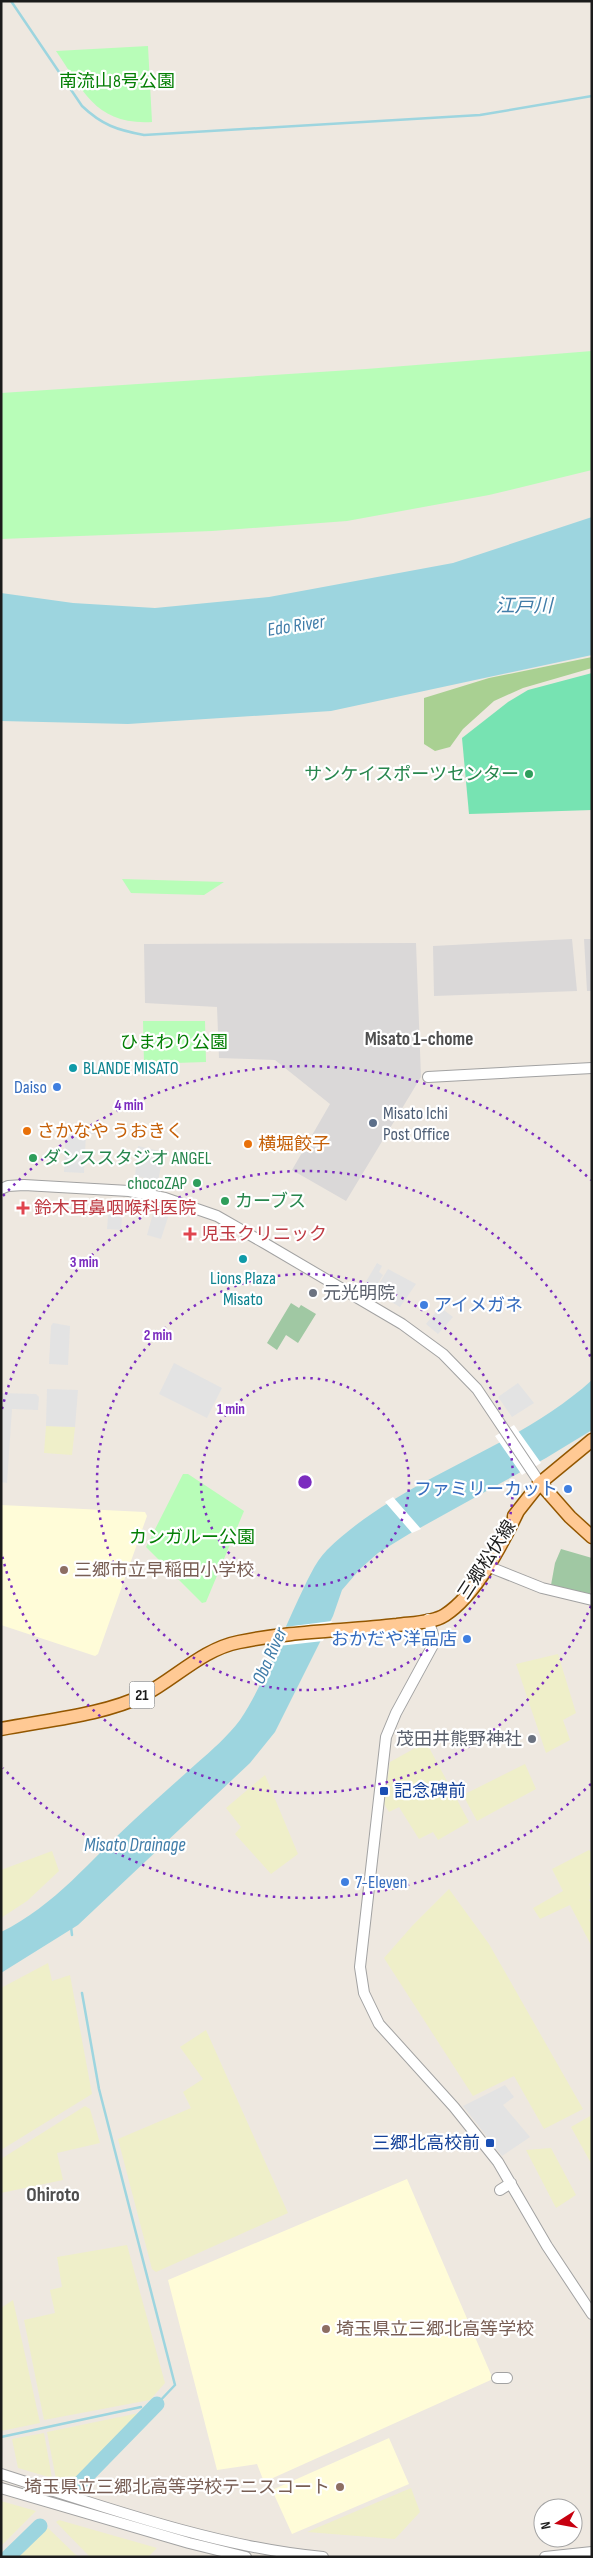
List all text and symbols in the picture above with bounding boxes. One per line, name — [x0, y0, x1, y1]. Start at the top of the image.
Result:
park label: 南流山8号公園 — [59, 71, 175, 92]
water label: 江戸川 — [495, 595, 554, 618]
water label: Edo River — [266, 610, 327, 642]
place label: サンケイスポーツセンター — [304, 764, 519, 785]
marker: サンケイスポーツセンター — [523, 768, 535, 780]
district label: Misato 1-chome — [365, 1028, 473, 1051]
park label: ひまわり公園 — [120, 1032, 228, 1053]
place label: BLANDE MISATO — [83, 1058, 179, 1079]
marker: BLANDE MISATO — [67, 1062, 79, 1074]
place label: Daiso — [14, 1077, 47, 1098]
marker: Daiso — [51, 1081, 63, 1093]
text: 4 min — [115, 1096, 143, 1115]
place label: Misato Ichi Post Office — [383, 1103, 450, 1145]
marker: Misato Ichi Post Office — [367, 1117, 379, 1129]
place label: さかなや うおきく — [37, 1121, 184, 1142]
marker: さかなや うおきく — [21, 1125, 33, 1137]
place label: 横堀餃子 — [258, 1134, 330, 1155]
marker: 横堀餃子 — [242, 1138, 254, 1150]
place label: ダンススタジオ ANGEL — [43, 1148, 212, 1169]
marker: ダンススタジオ ANGEL — [27, 1152, 39, 1164]
place label: chocoZAP — [127, 1173, 187, 1194]
marker: chocoZAP — [191, 1177, 203, 1189]
place label: カーブス — [235, 1191, 306, 1212]
marker: カーブス — [219, 1195, 231, 1207]
place label: 鈴木耳鼻咽喉科医院 — [34, 1198, 196, 1219]
marker: 鈴木耳鼻咽喉科医院 — [16, 1201, 30, 1215]
place label: 児玉クリニック — [201, 1224, 327, 1245]
marker: 児玉クリニック — [183, 1227, 197, 1241]
text: 3 min — [70, 1253, 98, 1272]
marker: Lions Plaza Misato — [237, 1253, 249, 1265]
place label: Lions Plaza Misato — [210, 1268, 276, 1310]
place label: 元光明院 — [323, 1283, 395, 1304]
marker: 元光明院 — [307, 1287, 319, 1299]
place label: アイメガネ — [434, 1295, 523, 1316]
marker: アイメガネ — [418, 1299, 430, 1311]
text: 2 min — [144, 1326, 172, 1345]
text: 1 min — [217, 1400, 245, 1419]
centre of rings — [296, 1473, 314, 1491]
place label: ファミリーカット — [414, 1479, 558, 1500]
marker: ファミリーカット — [562, 1483, 574, 1495]
street label: 三郷松伏線 — [454, 1517, 520, 1603]
park label: カンガルー公園 — [129, 1527, 255, 1548]
place label: 三郷市立早稲田小学校 — [74, 1560, 254, 1581]
marker: 三郷市立早稲田小学校 — [58, 1564, 70, 1576]
water label: Oba River — [247, 1624, 293, 1688]
place label: おかだや洋品店 — [331, 1629, 457, 1650]
marker: おかだや洋品店 — [461, 1633, 473, 1645]
road number: 21 — [130, 1682, 154, 1708]
place label: 茂田井熊野神社 — [396, 1729, 522, 1750]
marker: 茂田井熊野神社 — [526, 1733, 538, 1745]
place label: 記念碑前 — [394, 1781, 466, 1802]
marker: 記念碑前 — [378, 1785, 390, 1797]
water label: Misato Drainage — [84, 1834, 186, 1857]
place label: 7-Eleven — [355, 1872, 408, 1893]
marker: 7-Eleven — [339, 1876, 351, 1888]
place label: 三郷北高校前 — [372, 2133, 480, 2154]
marker: 三郷北高校前 — [484, 2137, 496, 2149]
district label: Ohiroto — [26, 2183, 80, 2207]
place label: 埼玉県立三郷北高等学校 — [336, 2319, 534, 2340]
marker: 埼玉県立三郷北高等学校 — [320, 2323, 332, 2335]
place label: 埼玉県立三郷北高等学校テニスコート — [24, 2477, 330, 2498]
marker: 埼玉県立三郷北高等学校テニスコート — [334, 2481, 346, 2493]
north arrow — [533, 2498, 583, 2548]
text: N — [537, 2520, 555, 2531]

